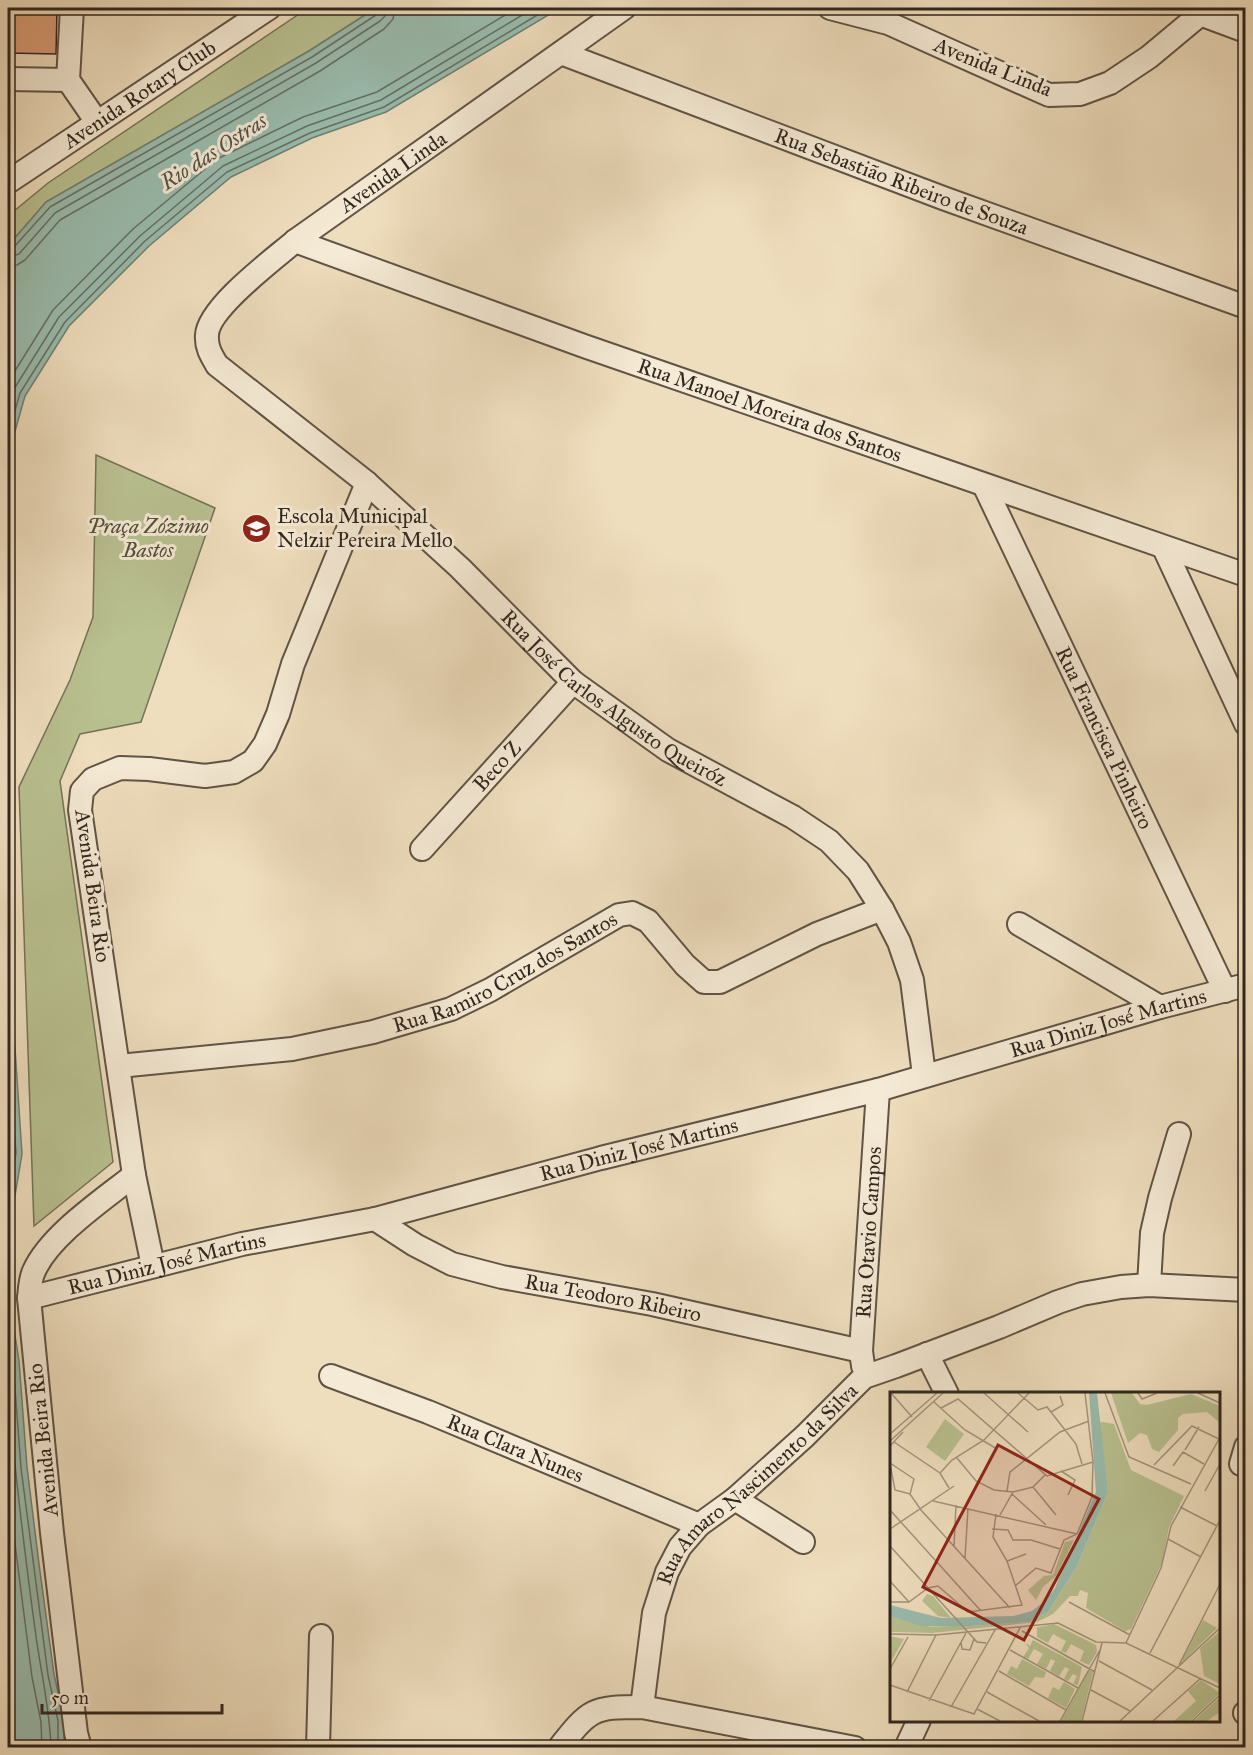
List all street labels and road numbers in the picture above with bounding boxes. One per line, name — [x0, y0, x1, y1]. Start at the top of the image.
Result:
street label: Avenida Linda — [929, 31, 1056, 102]
street label: Avenida Rotary Club — [57, 34, 221, 155]
street label: Rua Sebastião Ribeiro de Souza — [771, 122, 1032, 241]
street label: Avenida Linda — [334, 125, 452, 219]
street label: Rua Manoel Moreira dos Santos — [634, 353, 905, 468]
street label: Rua José Carlos Algusto Queiróz — [496, 604, 732, 792]
street label: Rua Francisca Pinheiro — [1050, 642, 1159, 833]
street label: Beco Z — [467, 735, 527, 797]
street label: Avenida Beira Rio — [69, 807, 117, 964]
street label: Rua Ramiro Cruz dos Santos — [389, 906, 622, 1039]
street label: Rua Diniz José Martins — [1007, 983, 1209, 1064]
street label: Rua Diniz José Martins — [537, 1112, 741, 1187]
street label: Rua Otavio Campos — [850, 1146, 887, 1319]
street label: Rua Diniz José Martins — [65, 1227, 268, 1301]
street label: Rua Teodoro Ribeiro — [523, 1268, 704, 1328]
street label: Avenida Beira Rio — [22, 1362, 64, 1519]
street label: Rua Amaro Nascimento da Silva — [651, 1378, 863, 1588]
street label: Rua Clara Nunes — [443, 1408, 588, 1488]

